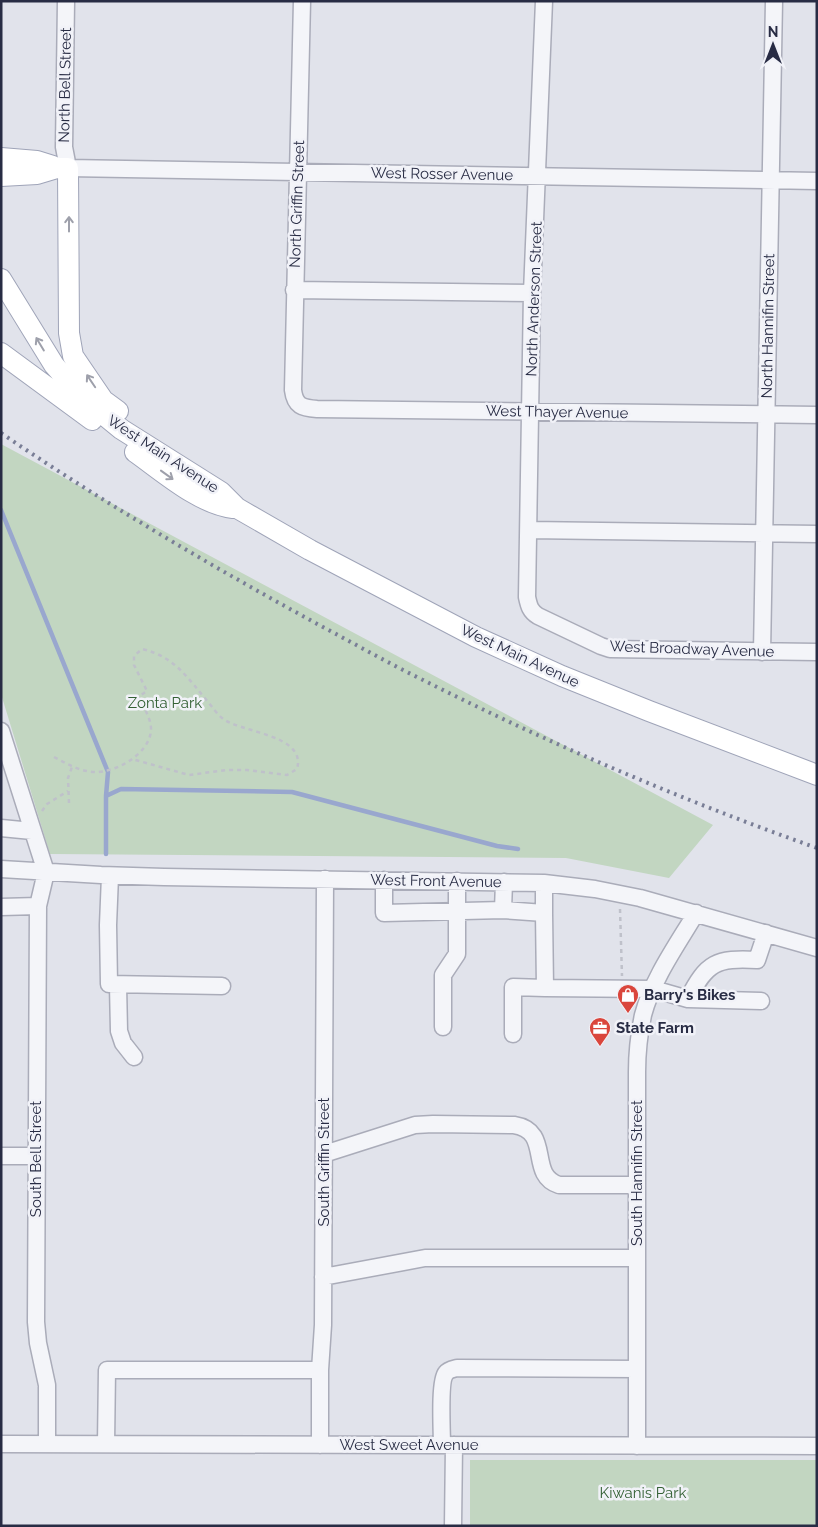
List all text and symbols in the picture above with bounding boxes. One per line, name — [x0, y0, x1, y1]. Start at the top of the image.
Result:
north arrow — [748, 20, 798, 70]
text: N — [768, 24, 778, 40]
street label: North Bell Street — [55, 27, 75, 143]
street label: North Griffin Street — [286, 140, 308, 268]
street label: West Rosser Avenue — [371, 164, 513, 184]
one-way arrow — [64, 217, 74, 233]
street label: North Anderson Street — [522, 221, 546, 377]
street label: North Hannifin Street — [758, 253, 778, 399]
one-way arrow — [35, 337, 45, 351]
one-way arrow — [86, 375, 96, 389]
street label: West Thayer Avenue — [486, 402, 629, 422]
street label: West Main Avenue — [104, 411, 222, 497]
one-way arrow — [160, 470, 174, 480]
street label: West Main Avenue — [458, 621, 582, 691]
street label: West Broadway Avenue — [609, 637, 775, 661]
park label: Zonta Park — [128, 694, 202, 712]
street label: West Front Avenue — [370, 871, 502, 891]
shop icon: Barry's Bikes — [616, 983, 640, 1014]
place label: Barry's Bikes — [644, 986, 735, 1004]
office icon: State Farm — [588, 1016, 612, 1047]
place label: State Farm — [616, 1019, 694, 1037]
street label: South Griffin Street — [315, 1098, 333, 1226]
street label: South Hannifin Street — [628, 1100, 646, 1246]
street label: South Bell Street — [27, 1101, 45, 1217]
street label: West Sweet Avenue — [340, 1436, 479, 1454]
park label: Kiwanis Park — [600, 1484, 686, 1502]

